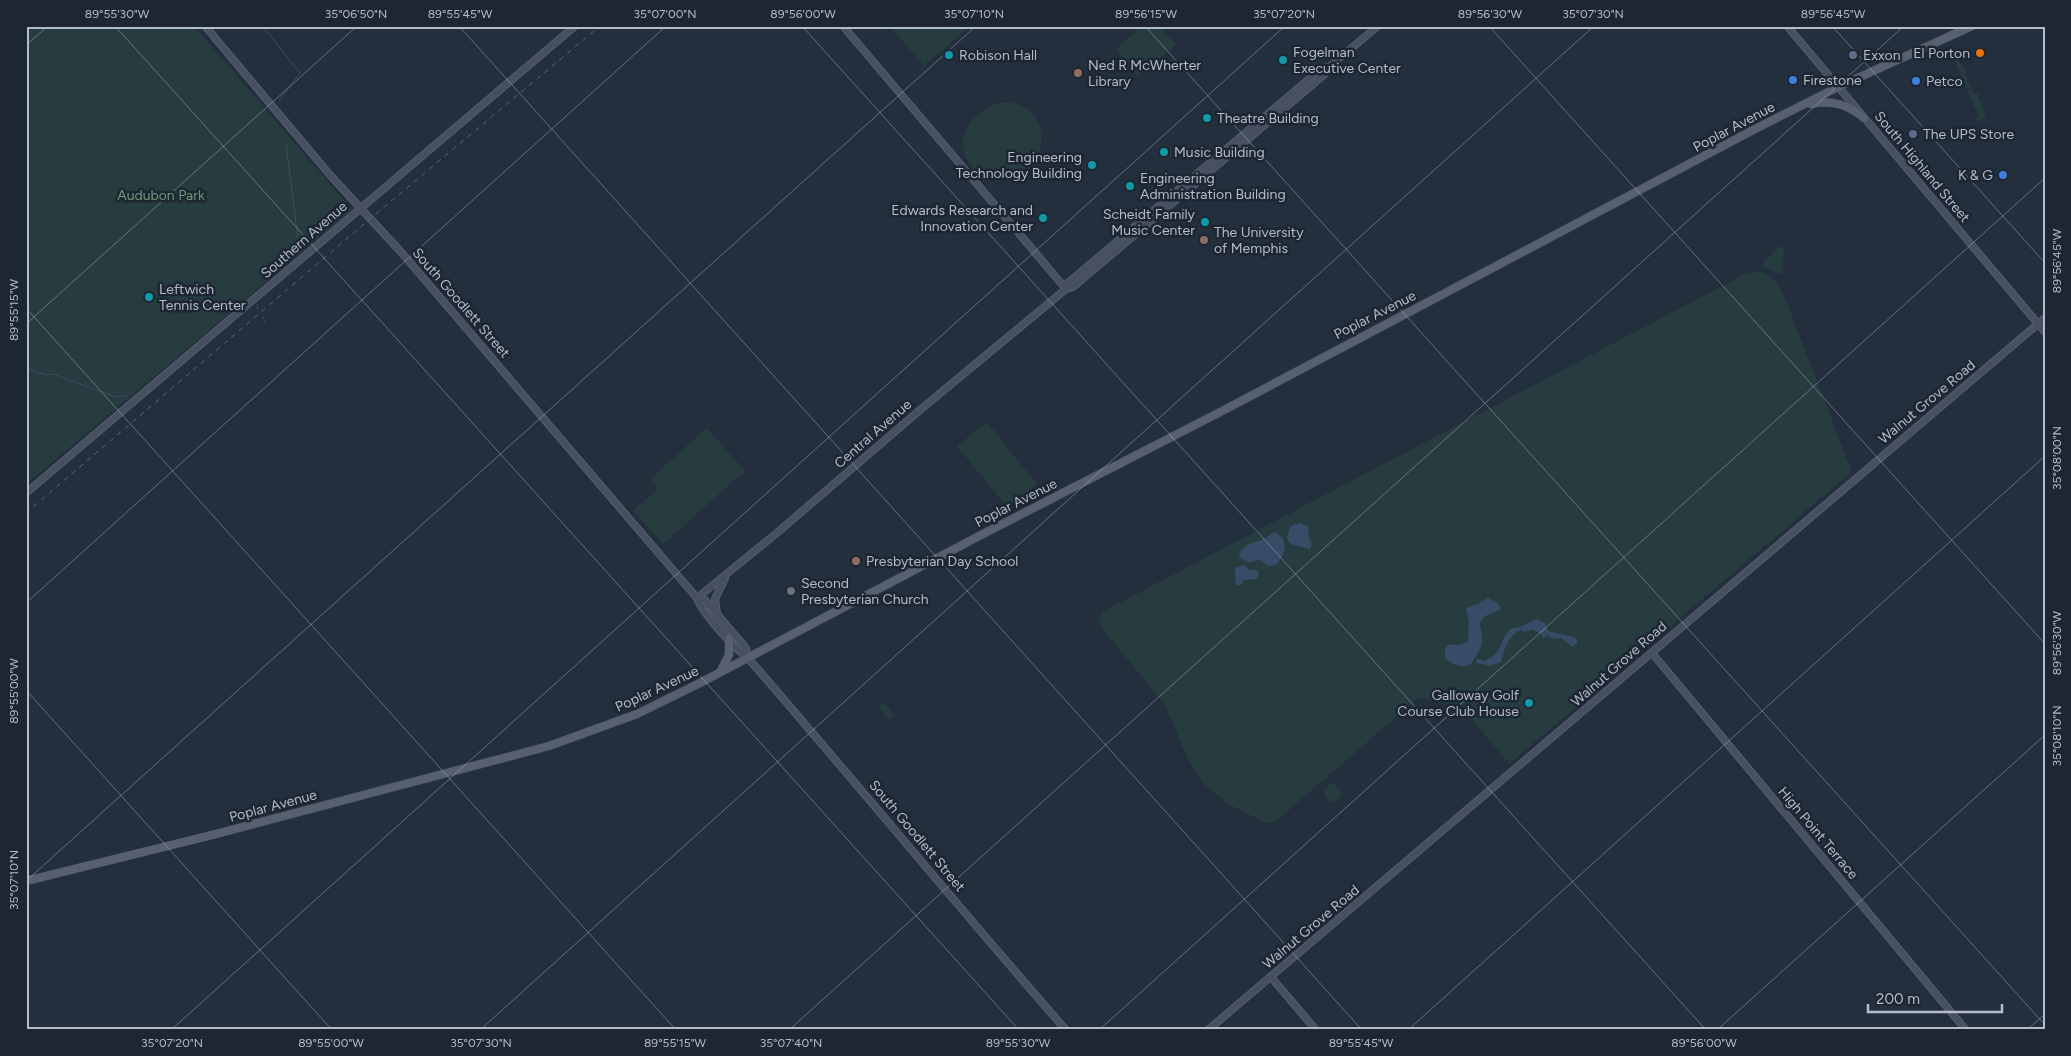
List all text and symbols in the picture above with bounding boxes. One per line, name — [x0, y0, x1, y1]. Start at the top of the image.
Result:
text: 89°55'30"W — [85, 7, 150, 21]
text: 35°06'50"N — [325, 7, 387, 21]
text: 89°55'45"W — [428, 7, 493, 21]
text: 35°07'00"N — [634, 7, 696, 21]
text: 89°56'00"W — [770, 7, 836, 21]
text: 35°07'10"N — [944, 7, 1004, 21]
text: 89°56'15"W — [1115, 7, 1177, 21]
text: 35°07'20"N — [1253, 7, 1315, 21]
text: 89°56'30"W — [1458, 7, 1523, 21]
text: 35°07'30"N — [1562, 7, 1624, 21]
text: 89°56'45"W — [1801, 7, 1866, 21]
place label: Fogelman Executive Center — [1293, 44, 1401, 77]
place label: El Porton — [1913, 45, 1970, 62]
place label: Robison Hall — [959, 47, 1037, 64]
place label: Exxon — [1863, 47, 1901, 64]
marker: El Porton — [1974, 47, 1986, 59]
marker: Robison Hall — [943, 49, 955, 61]
marker: Exxon — [1847, 49, 1859, 61]
marker: Fogelman Executive Center — [1277, 54, 1289, 66]
place label: Ned R McWherter Library — [1088, 57, 1201, 90]
marker: Ned R McWherter Library — [1072, 67, 1084, 79]
place label: Firestone — [1803, 72, 1862, 89]
place label: Petco — [1926, 73, 1963, 90]
marker: Firestone — [1787, 74, 1799, 86]
marker: Petco — [1910, 75, 1922, 87]
street label: Poplar Avenue — [1690, 98, 1778, 156]
street label: South Highland Street — [1871, 108, 1973, 226]
place label: Theatre Building — [1217, 110, 1319, 127]
marker: Theatre Building — [1201, 112, 1213, 124]
place label: The UPS Store — [1923, 126, 2014, 143]
marker: The UPS Store — [1907, 128, 1919, 140]
place label: Music Building — [1174, 144, 1265, 161]
marker: Music Building — [1158, 146, 1170, 158]
place label: Engineering Technology Building — [956, 149, 1082, 182]
marker: Engineering Technology Building — [1086, 159, 1098, 171]
place label: K & G — [1958, 167, 1993, 184]
marker: K & G — [1997, 169, 2009, 181]
place label: Engineering Administration Building — [1140, 170, 1286, 203]
marker: Engineering Administration Building — [1124, 180, 1136, 192]
park label: Audubon Park — [117, 187, 205, 204]
street label: Southern Avenue — [257, 198, 351, 282]
place label: Edwards Research and Innovation Center — [891, 202, 1033, 235]
place label: Scheidt Family Music Center — [1103, 206, 1196, 239]
marker: Edwards Research and Innovation Center — [1037, 212, 1049, 224]
marker: Scheidt Family Music Center — [1199, 216, 1211, 228]
place label: The University of Memphis — [1214, 224, 1304, 257]
text: 89°56'45"W — [2050, 228, 2064, 293]
marker: The University of Memphis — [1198, 234, 1210, 246]
street label: South Goodlett Street — [409, 245, 513, 361]
text: 89°55'15"W — [7, 279, 21, 341]
place label: Leftwich Tennis Center — [159, 281, 246, 314]
street label: Poplar Avenue — [1331, 287, 1419, 343]
marker: Leftwich Tennis Center — [143, 291, 155, 303]
street label: Walnut Grove Road — [1875, 357, 1979, 447]
street label: Central Avenue — [831, 396, 915, 472]
text: 35°08'00"N — [2050, 426, 2064, 490]
street label: Poplar Avenue — [972, 475, 1060, 531]
place label: Presbyterian Day School — [866, 553, 1018, 570]
marker: Presbyterian Day School — [850, 555, 862, 567]
place label: Second Presbyterian Church — [801, 575, 929, 608]
marker: Second Presbyterian Church — [785, 585, 797, 597]
text: 89°56'30"W — [2050, 610, 2064, 675]
street label: Walnut Grove Road — [1568, 618, 1670, 710]
text: 89°55'00"W — [7, 658, 21, 724]
street label: Poplar Avenue — [613, 662, 702, 716]
place label: Galloway Golf Course Club House — [1397, 687, 1520, 720]
marker: Galloway Golf Course Club House — [1523, 697, 1535, 709]
text: 35°08'10"N — [2050, 705, 2064, 767]
street label: South Goodlett Street — [865, 777, 969, 895]
street label: High Point Terrace — [1774, 783, 1862, 883]
street label: Poplar Avenue — [227, 786, 319, 826]
text: 35°07'10"N — [7, 850, 21, 910]
street label: Walnut Grove Road — [1259, 882, 1363, 972]
scale bar — [1868, 981, 2002, 1013]
text: 200 m — [1876, 990, 1920, 1008]
text: 35°07'20"N — [141, 1036, 203, 1050]
text: 89°55'00"W — [298, 1036, 364, 1050]
text: 35°07'30"N — [450, 1036, 512, 1050]
text: 89°55'15"W — [644, 1036, 706, 1050]
text: 35°07'40"N — [760, 1036, 822, 1050]
text: 89°55'30"W — [986, 1036, 1051, 1050]
text: 89°55'45"W — [1329, 1036, 1394, 1050]
text: 89°56'00"W — [1671, 1036, 1737, 1050]

